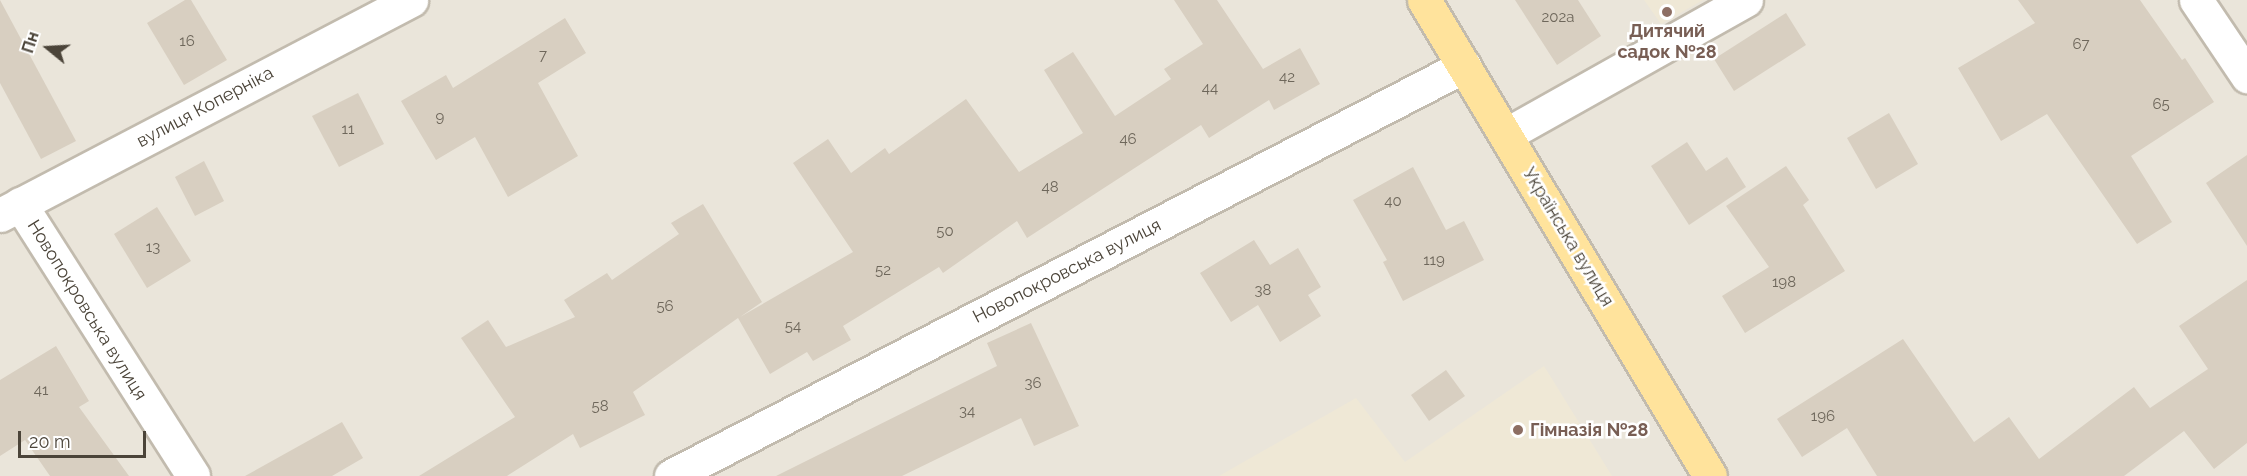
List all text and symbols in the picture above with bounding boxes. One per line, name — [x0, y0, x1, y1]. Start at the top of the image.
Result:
marker: Дитячий садок №28 — [1660, 5, 1674, 19]
house number: 202а — [1542, 9, 1574, 27]
north arrow — [18, 18, 78, 78]
place label: Дитячий садок №28 — [1617, 21, 1717, 63]
text: Пн — [18, 29, 43, 55]
house number: 16 — [179, 33, 195, 51]
house number: 67 — [2072, 36, 2090, 54]
house number: 7 — [539, 47, 547, 65]
street label: вулиця Коперніка — [133, 62, 277, 152]
house number: 42 — [1279, 69, 1295, 87]
house number: 44 — [1202, 80, 1218, 98]
house number: 65 — [2152, 96, 2170, 114]
house number: 9 — [436, 109, 444, 127]
house number: 11 — [342, 121, 354, 139]
house number: 46 — [1119, 131, 1137, 149]
street label: Українська вулиця — [1518, 164, 1618, 310]
house number: 48 — [1041, 179, 1059, 197]
house number: 40 — [1384, 193, 1402, 211]
street label: Новопокровська вулиця — [969, 214, 1165, 328]
street label: Новопокровська вулиця — [23, 216, 151, 404]
house number: 50 — [936, 223, 954, 241]
house number: 13 — [146, 239, 160, 257]
house number: 119 — [1423, 252, 1445, 270]
house number: 52 — [875, 262, 891, 280]
house number: 198 — [1772, 274, 1796, 292]
house number: 38 — [1255, 282, 1271, 300]
house number: 56 — [656, 298, 674, 316]
house number: 54 — [785, 318, 801, 336]
house number: 36 — [1024, 375, 1042, 393]
house number: 41 — [34, 382, 48, 400]
house number: 58 — [591, 398, 609, 416]
house number: 34 — [959, 403, 975, 421]
house number: 196 — [1811, 408, 1835, 426]
scale bar — [21, 419, 148, 457]
place label: Гімназія №28 — [1530, 419, 1648, 441]
marker: Гімназія №28 — [1511, 423, 1525, 437]
text: 20 m — [29, 431, 71, 452]

